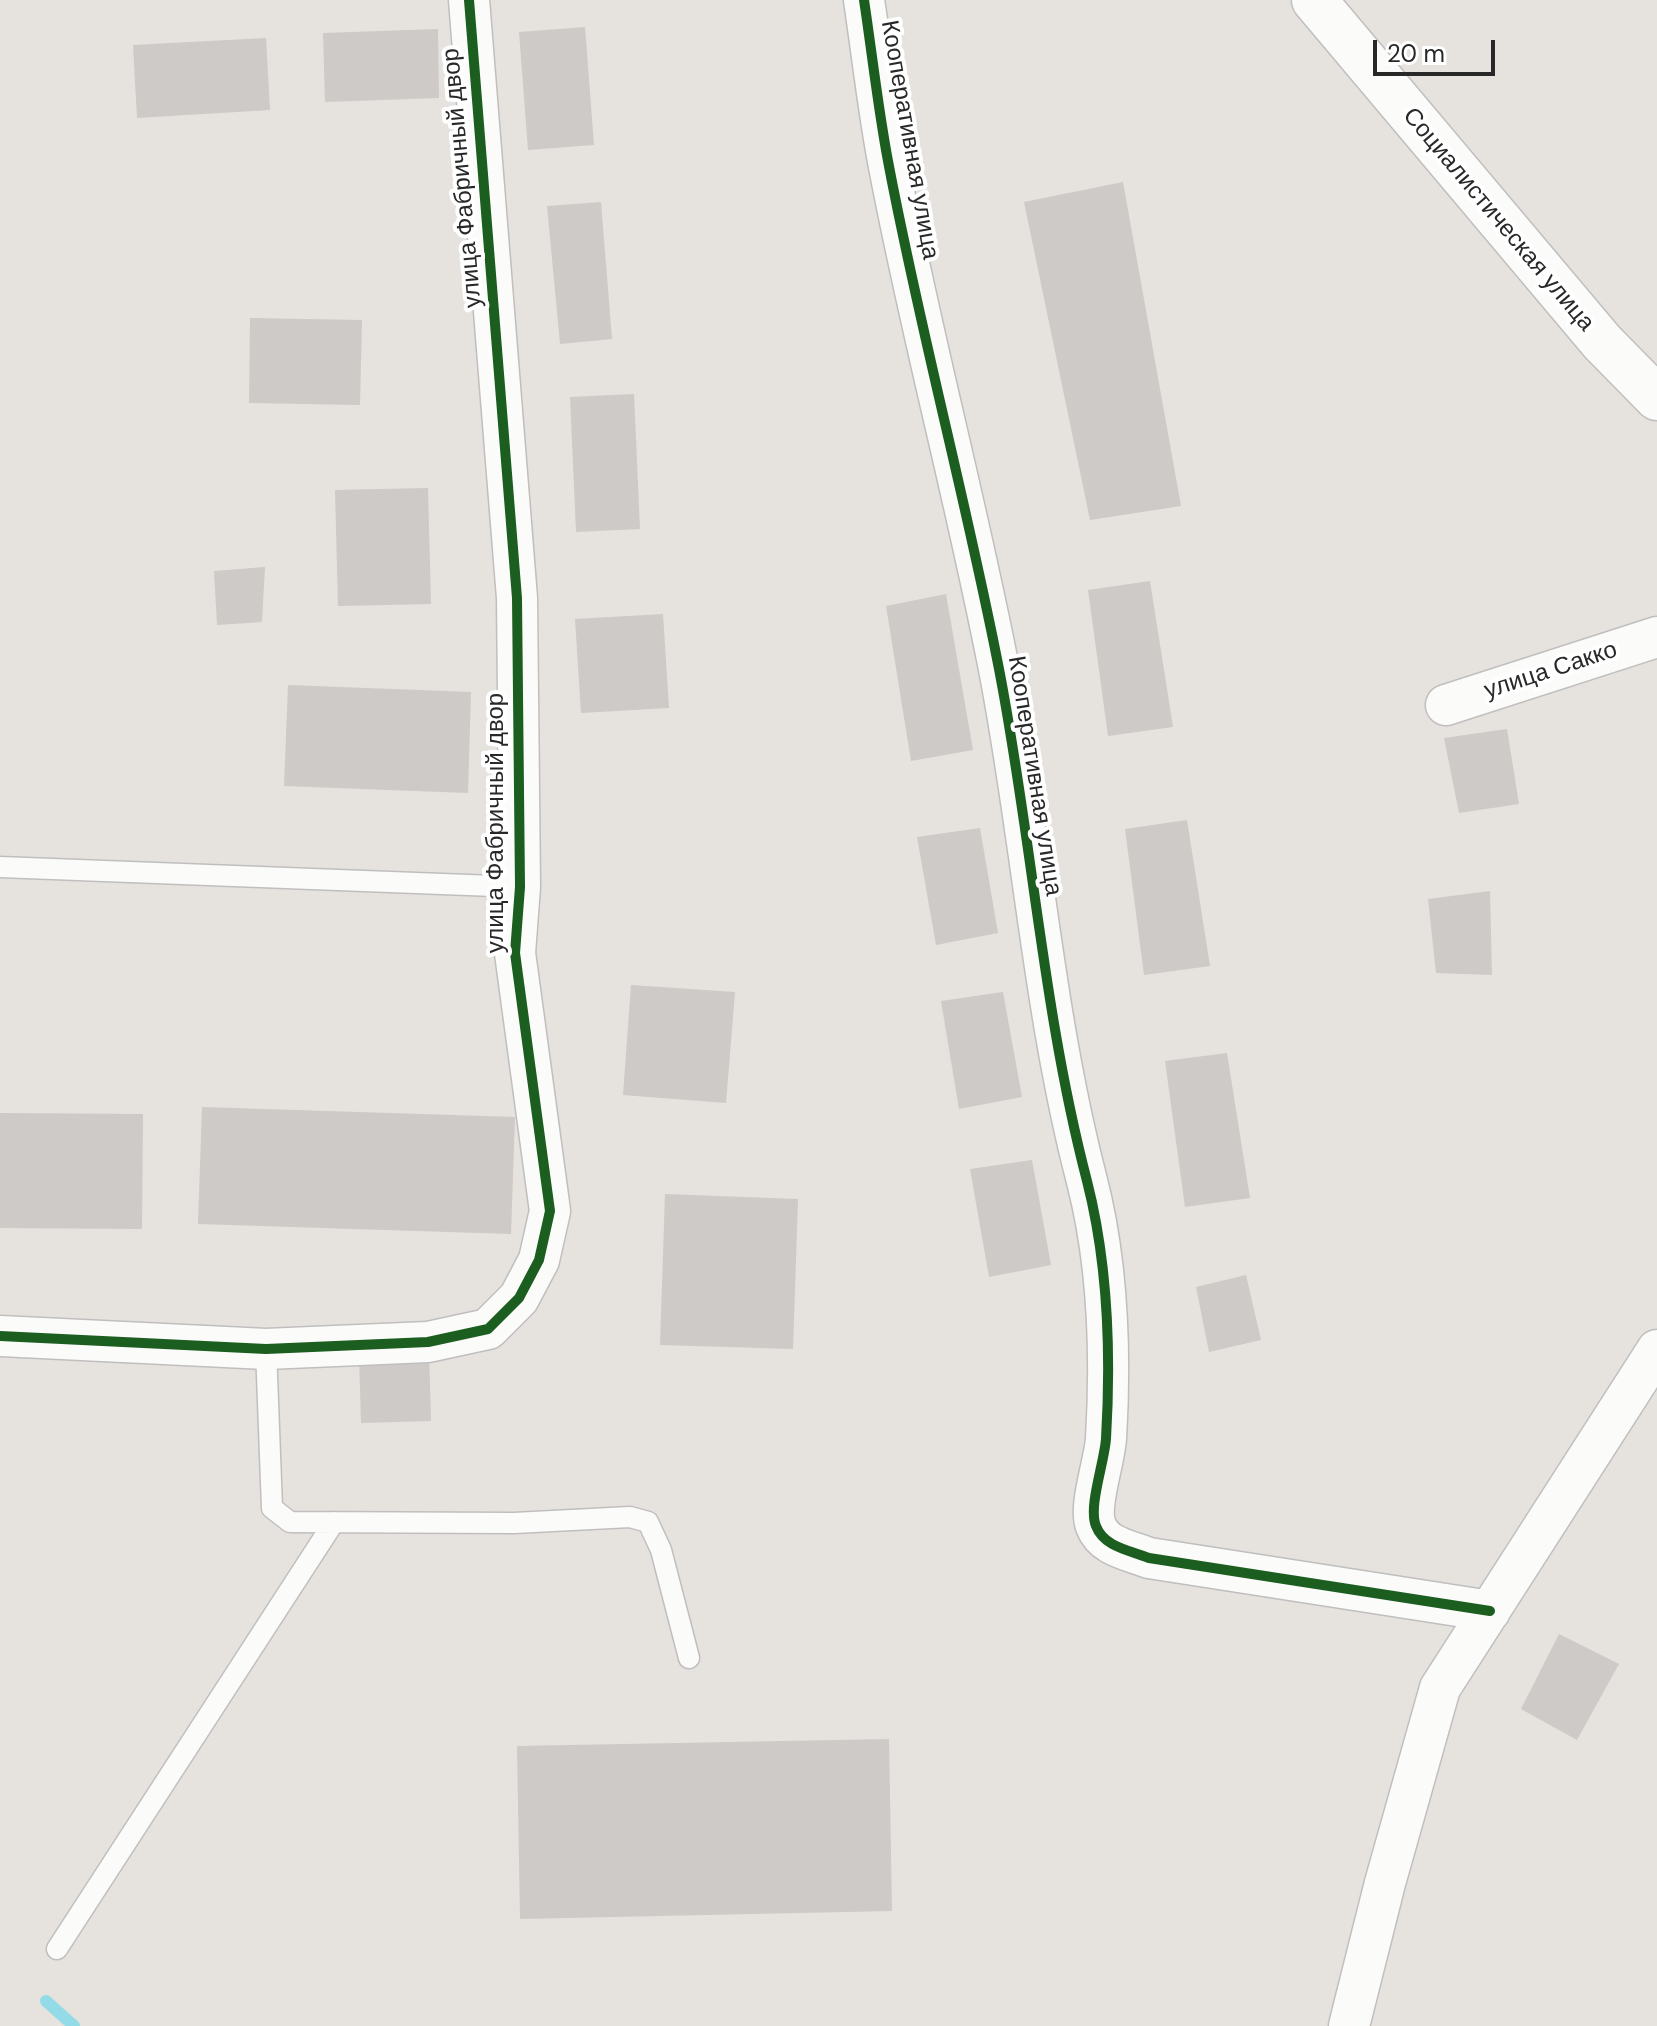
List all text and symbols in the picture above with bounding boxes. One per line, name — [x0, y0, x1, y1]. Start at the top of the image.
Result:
street label: Кооперативная улица — [874, 18, 944, 262]
scale bar — [1377, 24, 1499, 74]
text: 20 m — [1387, 38, 1445, 69]
street label: улица Фабричный двор — [437, 47, 489, 309]
street label: Социалистическая улица — [1396, 103, 1600, 337]
street label: улица Сакко — [1481, 636, 1621, 706]
street label: Кооперативная улица — [1001, 654, 1067, 898]
street label: улица Фабричный двор — [483, 693, 511, 953]

